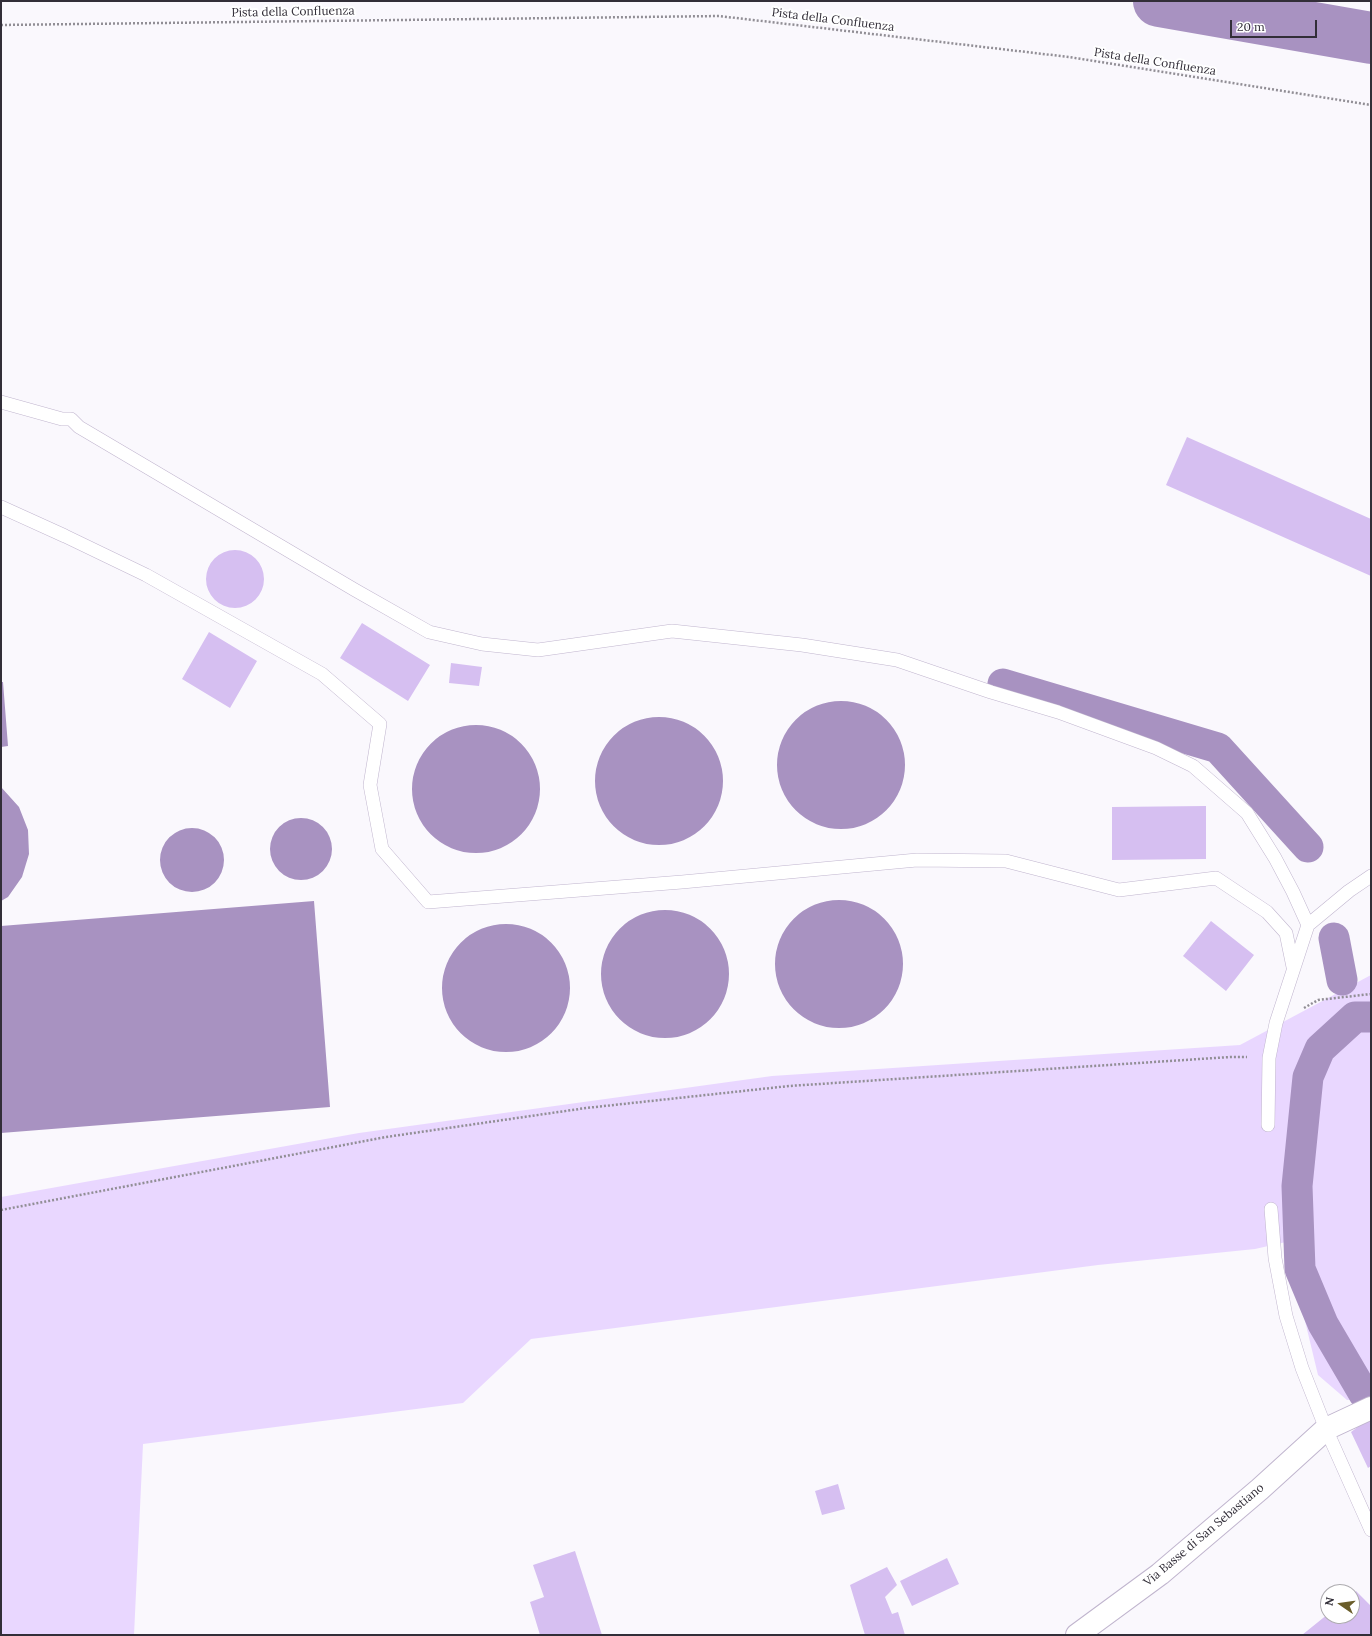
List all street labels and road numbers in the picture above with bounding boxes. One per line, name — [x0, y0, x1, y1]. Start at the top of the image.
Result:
street label: Pista della Confluenza — [231, 4, 355, 20]
street label: Pista della Confluenza — [771, 5, 895, 35]
street label: Pista della Confluenza — [1093, 45, 1217, 79]
street label: Via Basse di San Sebastiano — [1141, 1480, 1267, 1590]

